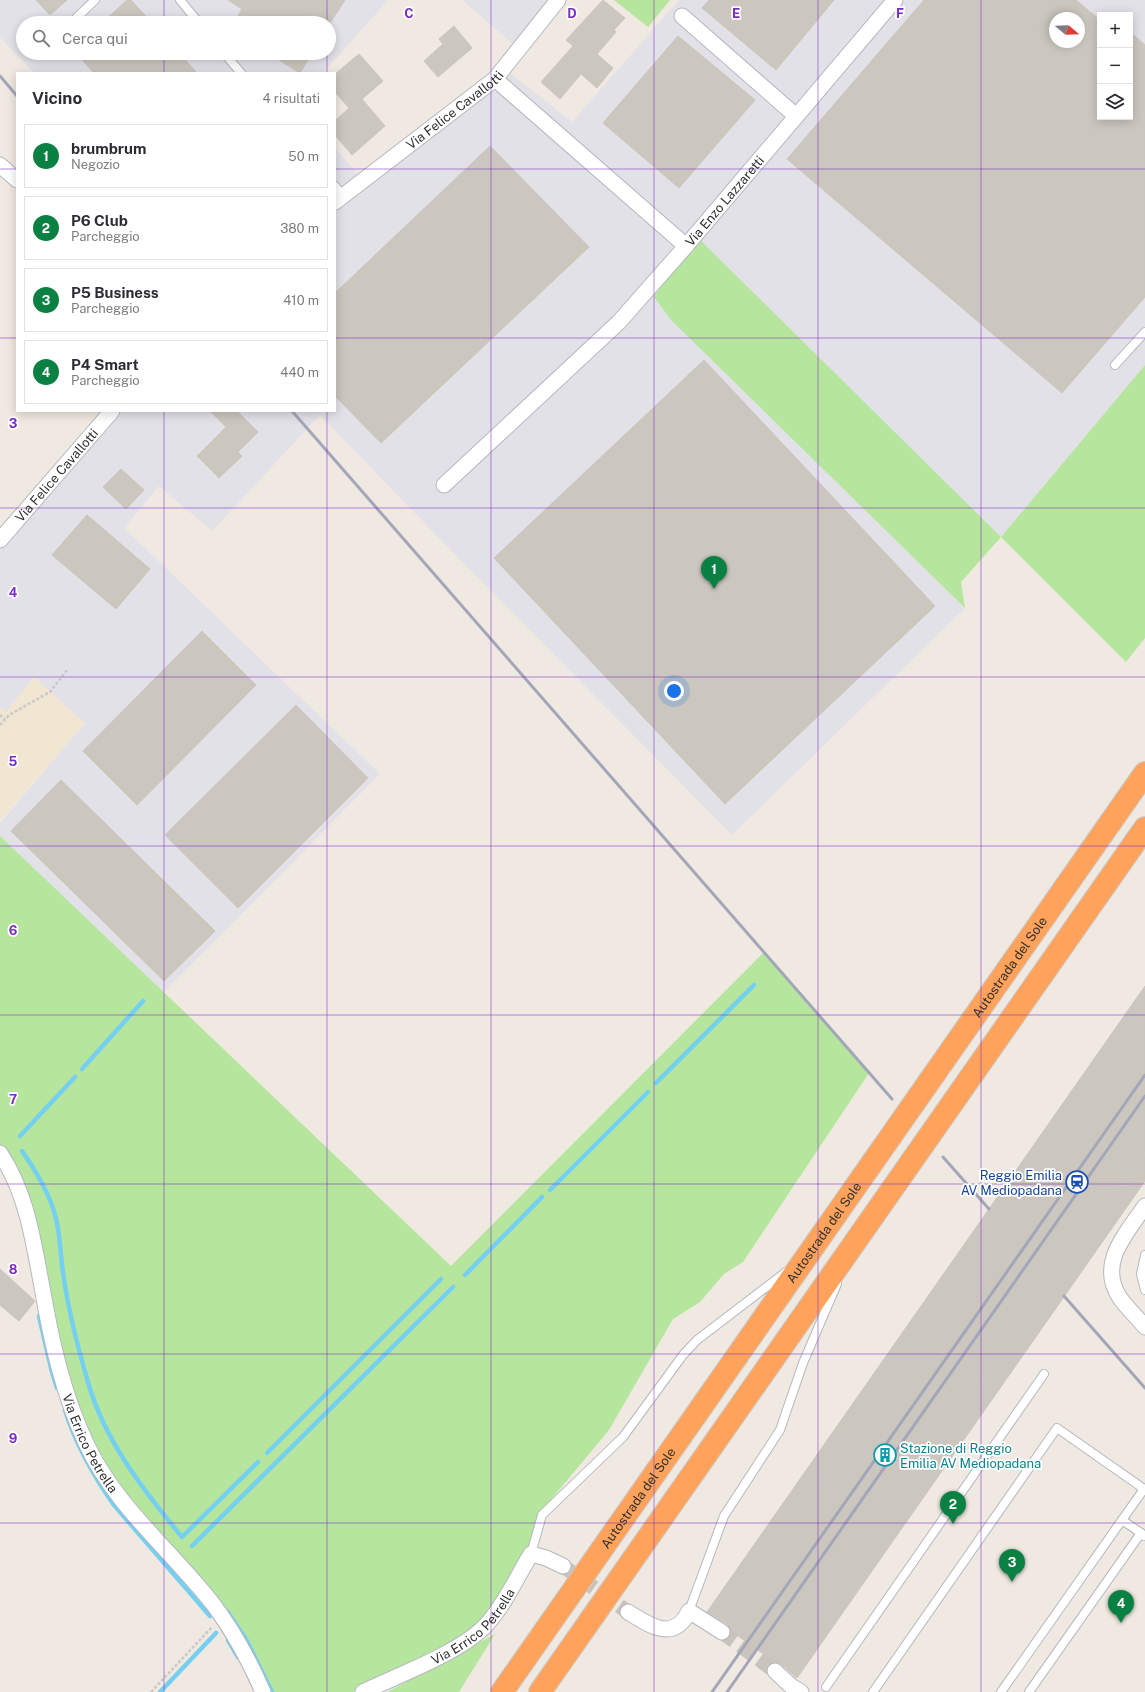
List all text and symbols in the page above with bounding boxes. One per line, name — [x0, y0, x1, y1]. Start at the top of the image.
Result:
text: C — [404, 6, 414, 21]
text: D — [567, 6, 577, 21]
text: E — [732, 6, 740, 21]
text: F — [896, 6, 904, 21]
north arrow — [1049, 12, 1085, 48]
map controls — [1097, 12, 1133, 120]
button: + — [1097, 12, 1133, 48]
search box — [16, 16, 336, 60]
icon: search — [30, 27, 52, 49]
text: Cerca qui — [62, 30, 128, 47]
button: − — [1097, 48, 1133, 84]
street label: Via Felice Cavallotti — [403, 68, 506, 152]
button: layers — [1097, 84, 1133, 120]
text: Vicino — [32, 88, 82, 108]
text: 4 risultati — [263, 91, 320, 106]
text: brumbrum — [71, 140, 146, 157]
text: 1 — [43, 149, 49, 164]
text: 50 m — [288, 149, 319, 164]
street label: Via Enzo Lazzaretti — [682, 153, 767, 249]
text: Negozio — [71, 157, 120, 172]
text: P6 Club — [71, 212, 128, 229]
text: 2 — [42, 221, 50, 236]
text: 380 m — [280, 221, 319, 236]
text: Parcheggio — [71, 229, 140, 244]
text: P5 Business — [71, 284, 159, 301]
text: 3 — [42, 293, 50, 308]
text: 410 m — [283, 293, 319, 308]
text: Parcheggio — [71, 301, 140, 316]
text: P4 Smart — [71, 356, 139, 373]
text: 4 — [42, 365, 50, 380]
text: 440 m — [280, 365, 319, 380]
text: Parcheggio — [71, 373, 140, 388]
text: 3 — [9, 416, 18, 431]
street label: Via Felice Cavallotti — [12, 425, 101, 525]
pin: 1 — [701, 556, 727, 589]
text: 4 — [9, 585, 18, 600]
your location — [664, 681, 684, 701]
text: 5 — [9, 754, 18, 769]
street label: Autostrada del Sole — [969, 914, 1050, 1020]
text: 6 — [9, 923, 18, 938]
text: 7 — [9, 1092, 17, 1107]
place label: Reggio Emilia AV Mediopadana — [961, 1168, 1062, 1198]
station icon: Reggio Emilia AV Mediopadana — [1064, 1169, 1090, 1195]
street label: Autostrada del Sole — [783, 1179, 864, 1286]
text: 8 — [9, 1262, 18, 1277]
street label: Via Errico Petrella — [60, 1392, 121, 1496]
text: 9 — [9, 1431, 17, 1446]
place label: Stazione di Reggio Emilia AV Mediopadana — [900, 1441, 1041, 1471]
building icon: Stazione di Reggio Emilia AV Mediopadana — [872, 1442, 898, 1468]
street label: Autostrada del Sole — [597, 1444, 678, 1551]
pin: 2 — [940, 1491, 966, 1524]
pin: 3 — [999, 1549, 1025, 1582]
street label: Via Errico Petrella — [429, 1586, 517, 1667]
pin: 4 — [1108, 1590, 1134, 1623]

